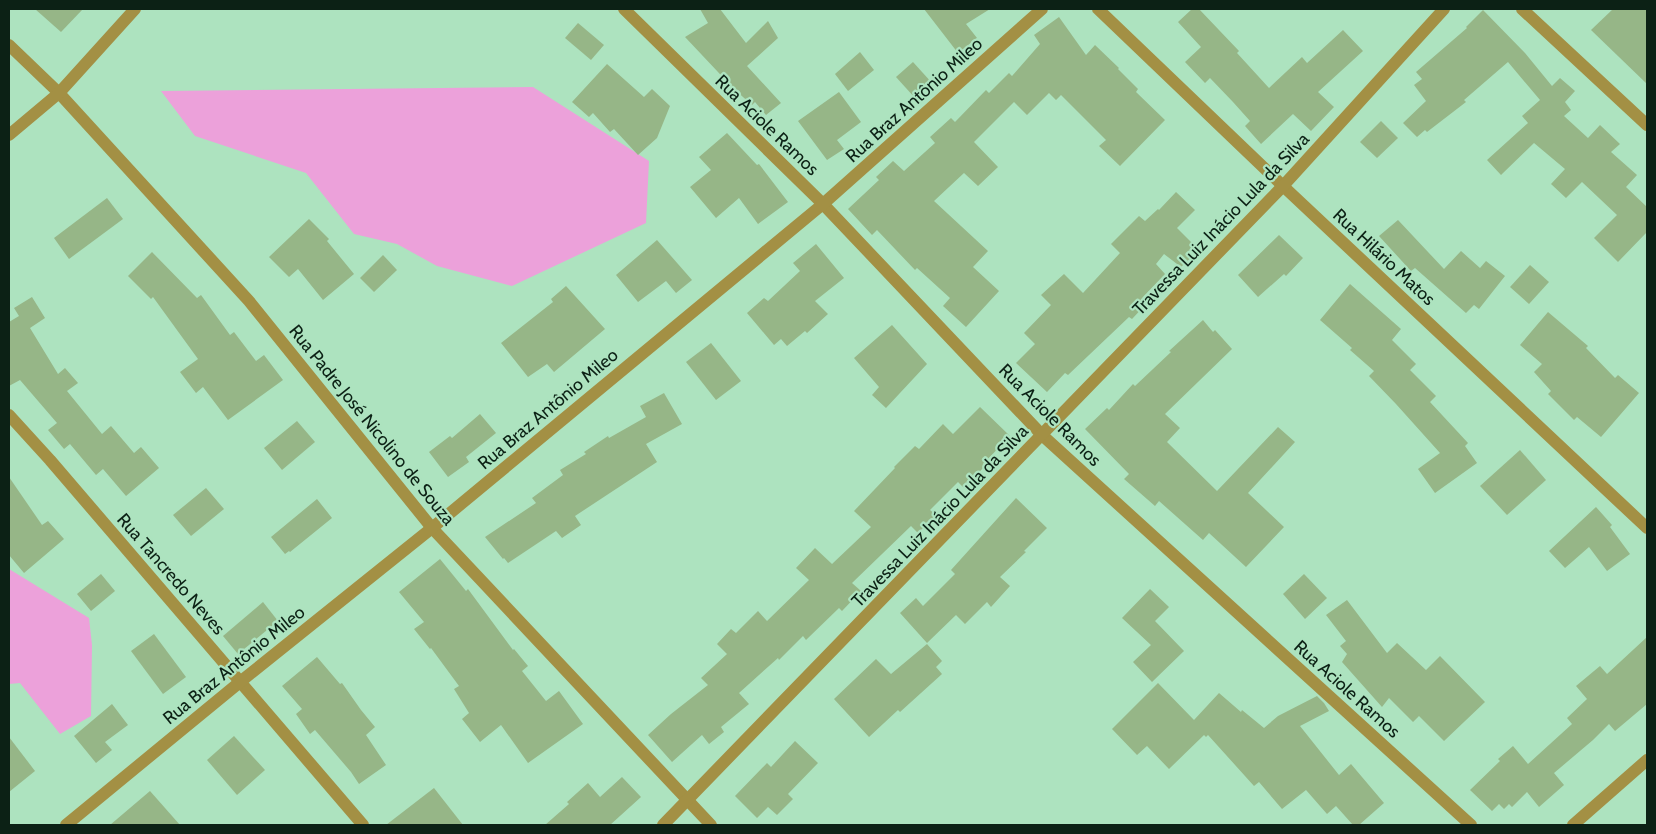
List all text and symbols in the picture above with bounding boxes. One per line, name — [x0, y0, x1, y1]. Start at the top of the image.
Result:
street label: Rua Braz Antônio Mileo — [841, 33, 987, 167]
street label: Rua Aciole Ramos — [711, 70, 823, 180]
street label: Travessa Luiz Inácio Lula da Silva — [1128, 128, 1314, 320]
street label: Rua Hilário Matos — [1328, 204, 1440, 310]
street label: Rua Padre José Nicolino de Souza — [284, 320, 460, 530]
street label: Rua Braz Antônio Mileo — [473, 344, 623, 474]
street label: Rua Aciole Ramos — [994, 359, 1106, 471]
street label: Travessa Luiz Inácio Lula da Silva — [847, 420, 1033, 612]
street label: Rua Tancredo Neves — [112, 509, 230, 639]
street label: Rua Braz Antônio Mileo — [159, 601, 310, 729]
street label: Rua Aciole Ramos — [1289, 635, 1405, 743]

